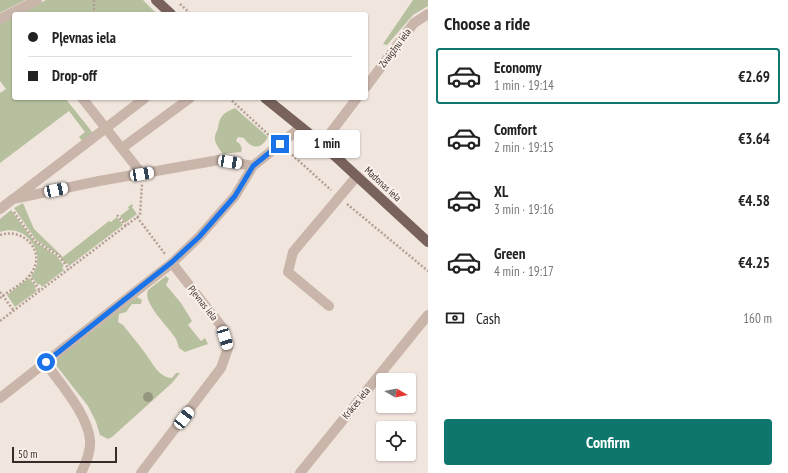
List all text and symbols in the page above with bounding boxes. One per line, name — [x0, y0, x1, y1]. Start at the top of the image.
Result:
text: Choose a ride — [444, 12, 530, 35]
street label: Zvaigžņu iela — [376, 26, 414, 70]
text: Pļevnas iela — [52, 28, 116, 47]
icon: car — [446, 58, 482, 94]
text: Economy — [494, 58, 542, 77]
text: Drop-off — [52, 66, 97, 85]
text: €2.69 — [738, 67, 770, 86]
text: 1 min · 19:14 — [494, 77, 554, 94]
icon: car — [446, 120, 482, 156]
text: Comfort — [494, 120, 537, 139]
text: €3.64 — [738, 129, 770, 148]
callout: 1 min — [294, 130, 360, 158]
route end — [271, 135, 289, 153]
text: 1 min — [314, 135, 340, 152]
text: 2 min · 19:15 — [494, 139, 554, 156]
car — [217, 154, 243, 170]
street label: Madonas iela — [362, 164, 404, 204]
car — [129, 166, 155, 182]
car — [43, 182, 69, 198]
icon: car — [446, 182, 482, 218]
text: XL — [494, 182, 508, 201]
text: €4.58 — [738, 191, 770, 210]
text: 3 min · 19:16 — [494, 201, 554, 218]
icon: car — [446, 244, 482, 280]
text: Green — [494, 244, 526, 263]
text: €4.25 — [738, 253, 770, 272]
text: 4 min · 19:17 — [494, 263, 554, 280]
street label: Pļevnas iela — [185, 283, 221, 323]
icon: cash — [444, 307, 466, 329]
text: Cash — [476, 309, 500, 328]
text: 160 m — [743, 310, 772, 327]
car — [216, 325, 234, 351]
route start — [37, 353, 55, 371]
north arrow — [376, 373, 416, 413]
map controls — [376, 373, 416, 461]
street label: Krāces iela — [339, 384, 373, 422]
car — [172, 405, 196, 431]
button: Confirm — [444, 419, 772, 465]
button: locate — [376, 421, 416, 461]
scale bar — [12, 445, 117, 464]
text: 50 m — [18, 447, 37, 461]

